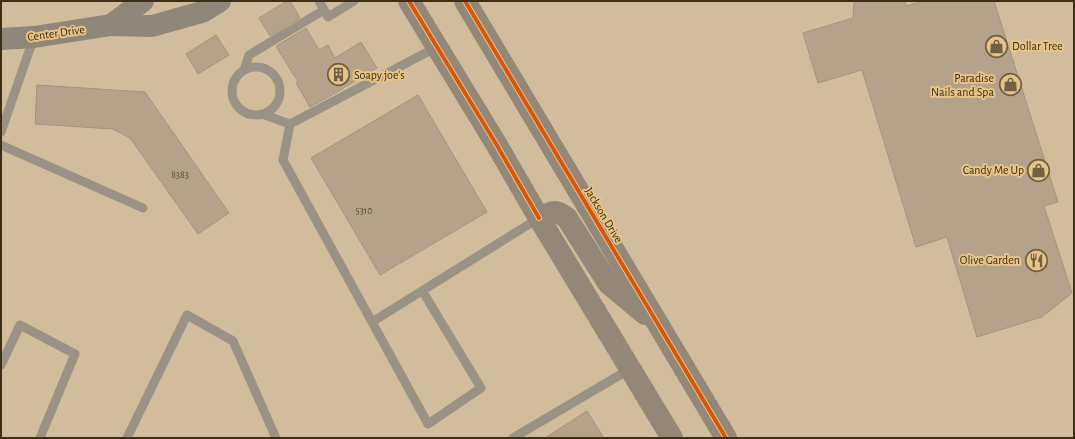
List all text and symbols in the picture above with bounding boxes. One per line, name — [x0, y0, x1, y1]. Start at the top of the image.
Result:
street label: Center Drive — [27, 23, 85, 43]
shop icon: Dollar Tree — [983, 33, 1009, 59]
place label: Dollar Tree — [1012, 40, 1063, 52]
building icon: Soapy joe's — [326, 62, 352, 88]
place label: Soapy joe's — [354, 69, 405, 82]
place label: Paradise Nails and Spa — [931, 72, 994, 98]
shop icon: Paradise Nails and Spa — [997, 72, 1023, 98]
shop icon: Candy Me Up — [1026, 157, 1052, 183]
place label: Candy Me Up — [963, 164, 1024, 177]
house number: 8383 — [171, 170, 189, 180]
street label: Jackson Drive — [583, 185, 625, 245]
house number: 5310 — [355, 206, 373, 216]
restaurant icon: Olive Garden — [1023, 247, 1049, 273]
place label: Olive Garden — [960, 254, 1020, 266]

